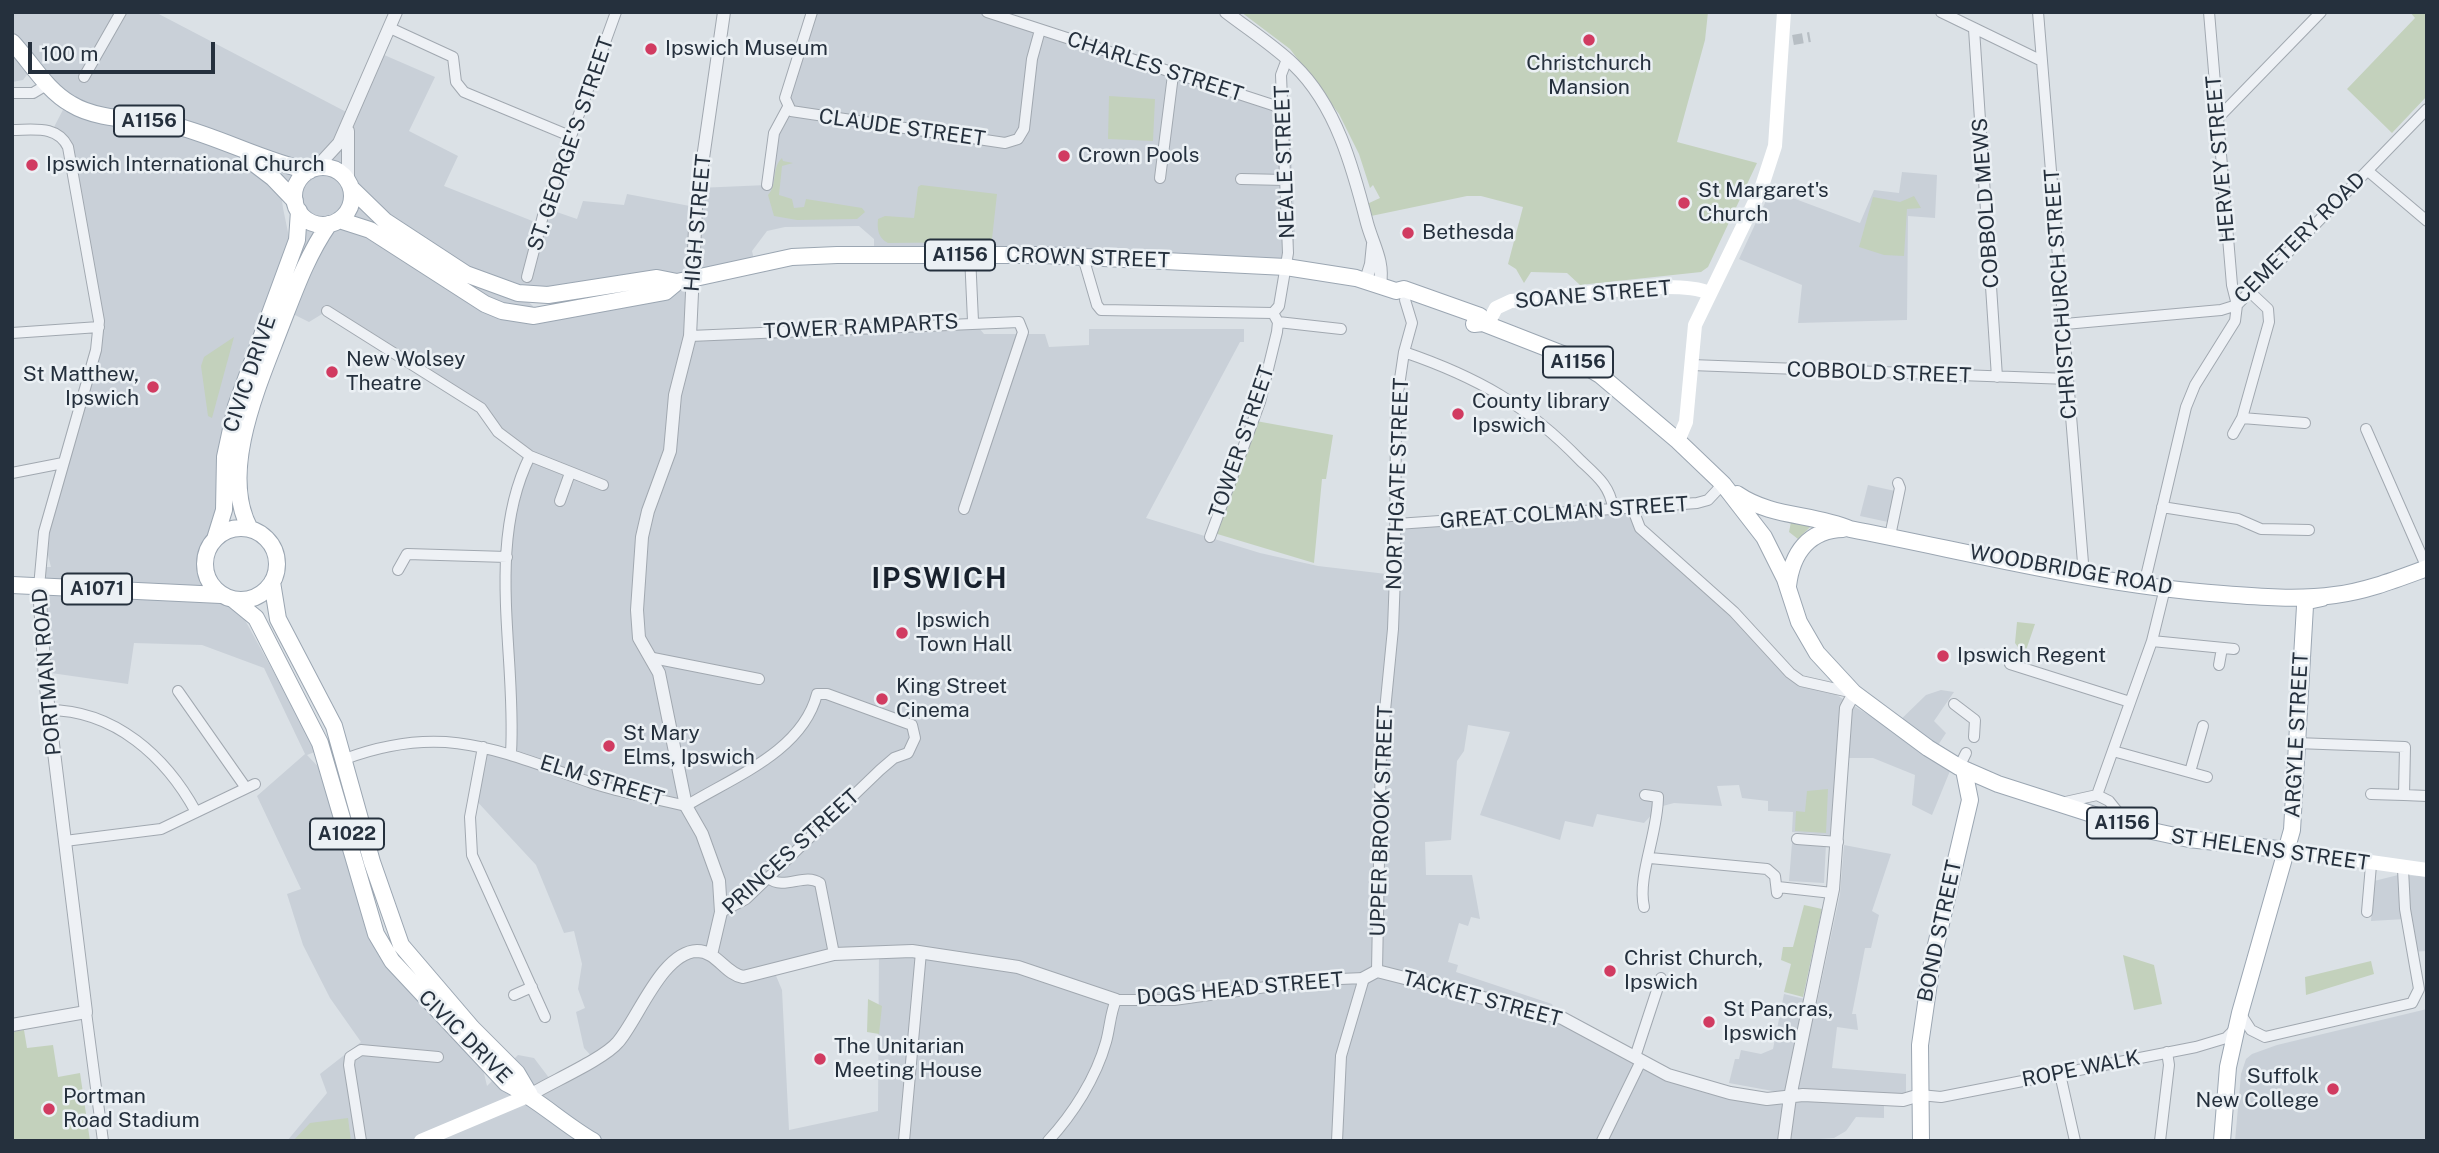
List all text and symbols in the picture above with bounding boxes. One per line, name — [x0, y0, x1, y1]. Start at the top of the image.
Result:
street label: CHARLES STREET — [1064, 27, 1246, 107]
scale bar — [32, 28, 219, 72]
marker: Christchurch Mansion — [1581, 32, 1597, 48]
street label: ST. GEORGE'S STREET — [523, 34, 619, 254]
place label: Ipswich Museum — [665, 36, 828, 62]
text: 100 m — [41, 41, 98, 66]
marker: Ipswich Museum — [643, 41, 659, 57]
place label: Christchurch Mansion — [1526, 51, 1652, 101]
street label: HERVEY STREET — [2201, 74, 2241, 244]
street label: NEALE STREET — [1270, 85, 1300, 239]
street label: CLAUDE STREET — [817, 104, 987, 152]
road number: A1156 — [114, 105, 184, 136]
street label: COBBOLD MEWS — [1967, 117, 2005, 289]
place label: Crown Pools — [1078, 143, 1199, 169]
marker: Crown Pools — [1056, 148, 1072, 164]
place label: Ipswich International Church — [46, 152, 325, 178]
street label: HIGH STREET — [679, 153, 717, 293]
marker: Ipswich International Church — [24, 157, 40, 173]
street label: CEMETERY ROAD — [2229, 167, 2371, 309]
street label: CHRISTCHURCH STREET — [2040, 168, 2082, 420]
place label: St Margaret's Church — [1698, 178, 1829, 228]
marker: St Margaret's Church — [1676, 195, 1692, 211]
place label: Bethesda — [1422, 220, 1514, 246]
marker: Bethesda — [1400, 225, 1416, 241]
road number: A1156 — [925, 240, 995, 270]
street label: CROWN STREET — [1006, 243, 1170, 273]
street label: SOANE STREET — [1514, 276, 1672, 314]
street label: TOWER RAMPARTS — [763, 309, 959, 345]
street label: CIVIC DRIVE — [218, 312, 282, 436]
road number: A1156 — [1543, 346, 1613, 378]
place label: New Wolsey Theatre — [346, 347, 466, 397]
street label: COBBOLD STREET — [1786, 357, 1972, 389]
place label: St Matthew, Ipswich — [23, 362, 139, 412]
street label: TOWER STREET — [1204, 363, 1280, 521]
marker: New Wolsey Theatre — [324, 364, 340, 380]
street label: NORTHGATE STREET — [1382, 377, 1414, 591]
marker: St Matthew, Ipswich — [145, 379, 161, 395]
place label: County library Ipswich — [1472, 389, 1610, 439]
marker: County library Ipswich — [1450, 406, 1466, 422]
street label: GREAT COLMAN STREET — [1439, 492, 1689, 534]
street label: WOODBRIDGE ROAD — [1968, 540, 2174, 600]
district label: IPSWICH — [872, 562, 1008, 596]
road number: A1071 — [62, 574, 132, 604]
street label: PORTMAN ROAD — [27, 587, 67, 757]
place label: Ipswich Town Hall — [916, 608, 1012, 658]
marker: Ipswich Town Hall — [894, 625, 910, 641]
place label: Ipswich Regent — [1957, 643, 2106, 669]
marker: Ipswich Regent — [1935, 648, 1951, 664]
street label: ARGYLE STREET — [2280, 652, 2314, 818]
place label: King Street Cinema — [896, 674, 1007, 724]
marker: King Street Cinema — [874, 691, 890, 707]
street label: UPPER BROOK STREET — [1365, 705, 1399, 937]
place label: St Mary Elms, Ipswich — [623, 721, 755, 771]
marker: St Mary Elms, Ipswich — [601, 738, 617, 754]
street label: ELM STREET — [537, 750, 667, 812]
street label: PRINCES STREET — [717, 784, 865, 920]
road number: A1156 — [2087, 808, 2157, 838]
road number: A1022 — [310, 818, 384, 849]
street label: ST HELENS STREET — [2169, 824, 2371, 876]
street label: BOND STREET — [1913, 858, 1967, 1004]
place label: Christ Church, Ipswich — [1624, 946, 1763, 996]
marker: Christ Church, Ipswich — [1602, 963, 1618, 979]
street label: TACKET STREET — [1400, 966, 1564, 1032]
street label: DOGS HEAD STREET — [1136, 967, 1344, 1011]
street label: CIVIC DRIVE — [413, 985, 517, 1089]
place label: St Pancras, Ipswich — [1723, 997, 1833, 1047]
marker: St Pancras, Ipswich — [1701, 1014, 1717, 1030]
place label: The Unitarian Meeting House — [834, 1034, 982, 1084]
street label: ROPE WALK — [2020, 1045, 2142, 1093]
marker: The Unitarian Meeting House — [812, 1051, 828, 1067]
place label: Suffolk New College — [2195, 1064, 2319, 1114]
marker: Suffolk New College — [2325, 1081, 2341, 1097]
place label: Portman Road Stadium — [63, 1084, 200, 1134]
marker: Portman Road Stadium — [41, 1101, 57, 1117]

